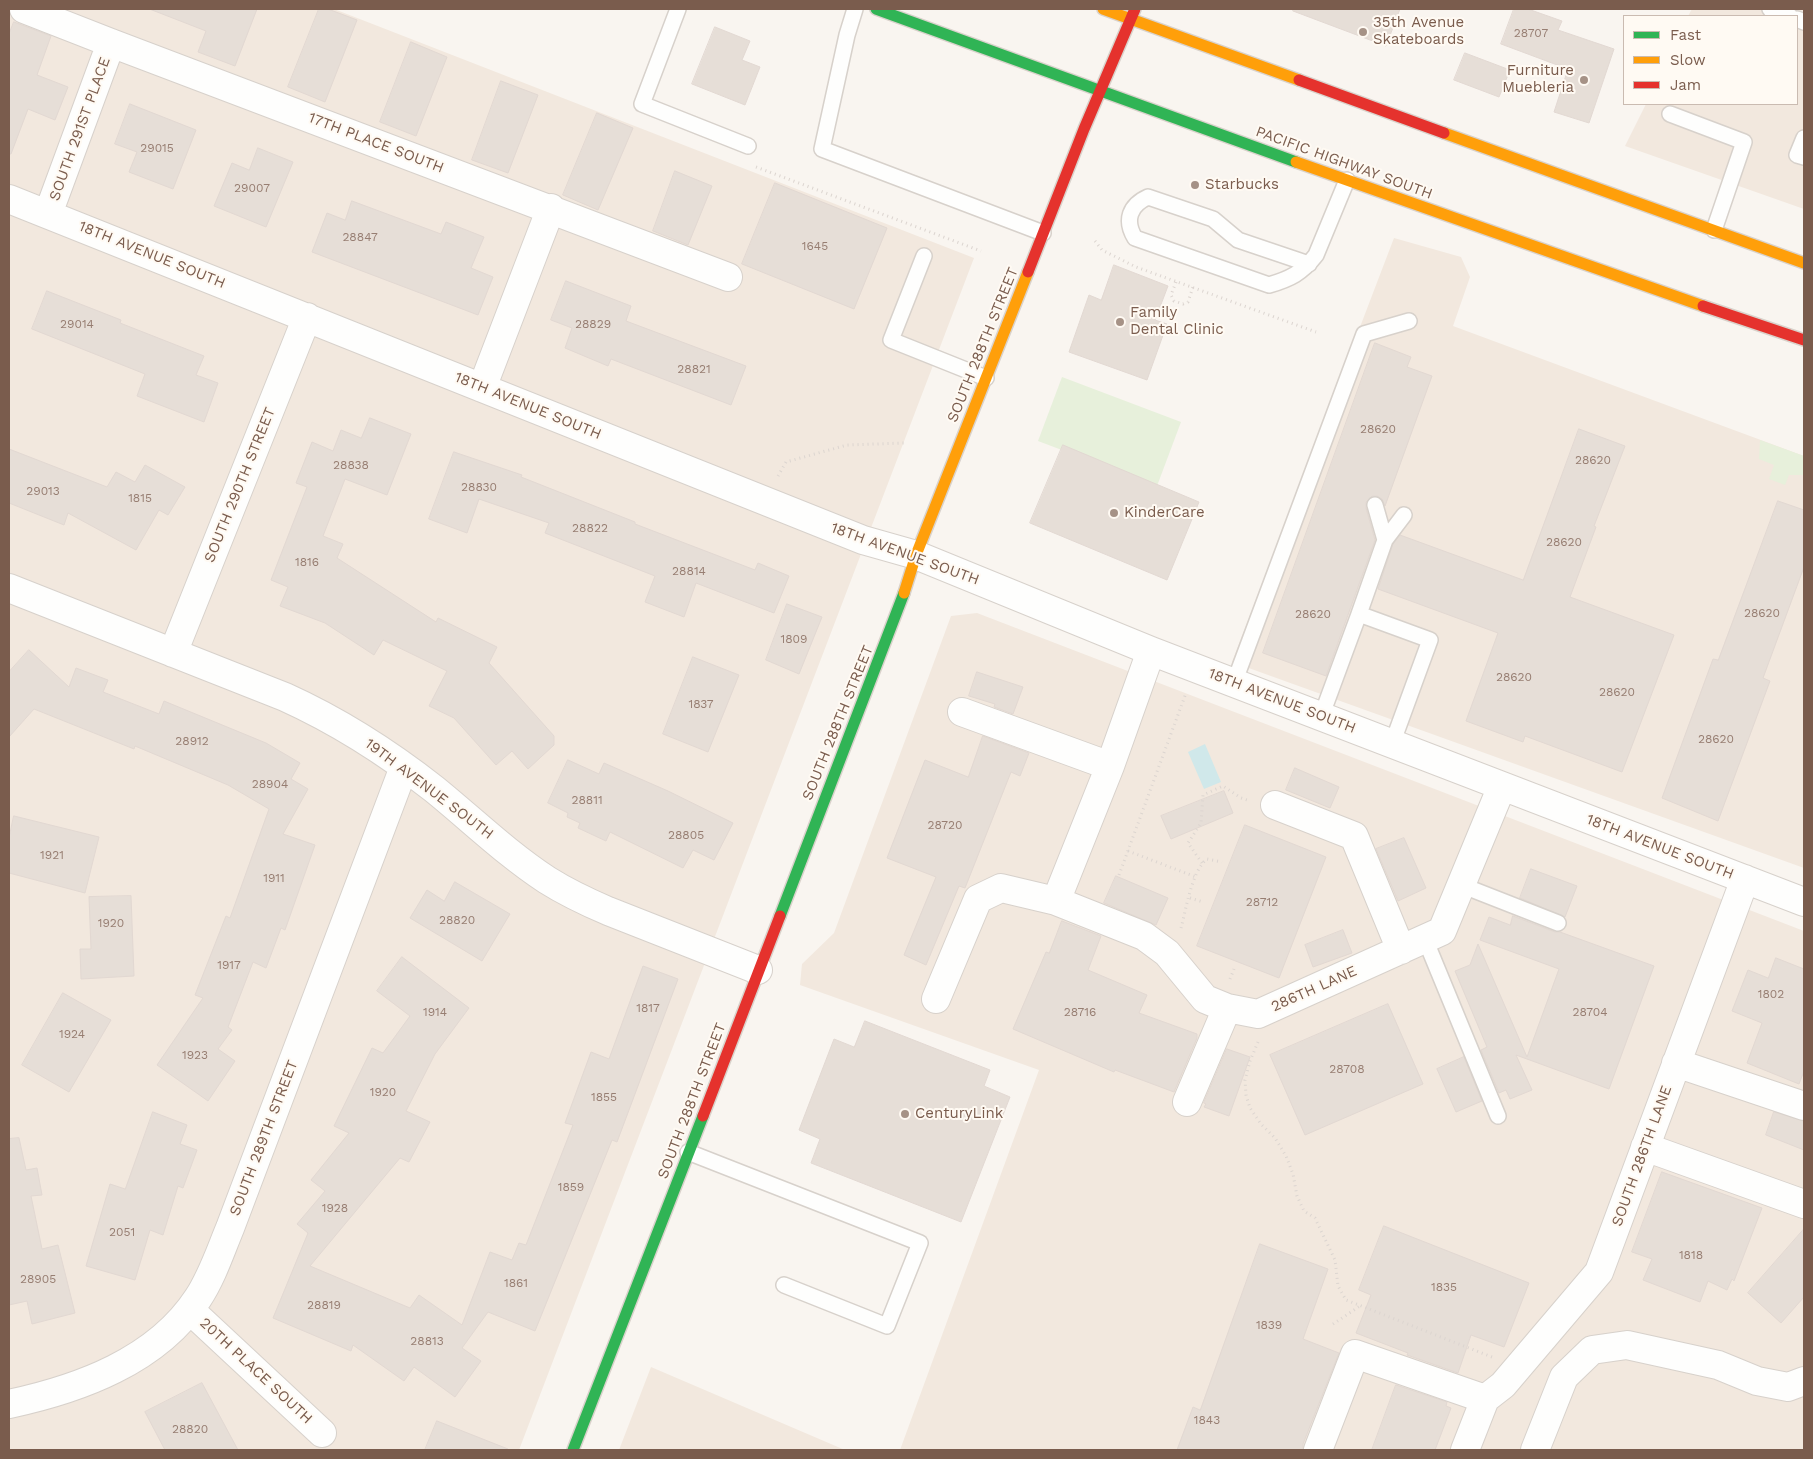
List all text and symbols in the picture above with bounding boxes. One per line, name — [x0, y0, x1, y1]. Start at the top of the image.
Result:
place label: 35th Avenue Skateboards — [1373, 14, 1464, 49]
legend — [1623, 15, 1798, 105]
marker: 35th Avenue Skateboards — [1357, 26, 1369, 38]
house number: 28707 — [1514, 26, 1548, 40]
text: Fast — [1670, 26, 1701, 44]
text: Slow — [1670, 51, 1706, 69]
street label: SOUTH 291ST PLACE — [46, 55, 114, 203]
place label: Furniture Muebleria — [1502, 62, 1574, 97]
marker: Furniture Muebleria — [1578, 74, 1590, 86]
text: Jam — [1670, 76, 1701, 94]
street label: 17TH PLACE SOUTH — [306, 109, 446, 177]
street label: PACIFIC HIGHWAY SOUTH — [1253, 123, 1435, 203]
house number: 29015 — [140, 141, 174, 155]
place label: Starbucks — [1205, 176, 1279, 194]
marker: Starbucks — [1189, 179, 1201, 191]
house number: 29007 — [234, 181, 270, 195]
street label: 18TH AVENUE SOUTH — [76, 217, 228, 293]
house number: 28847 — [342, 230, 378, 244]
house number: 1645 — [802, 239, 828, 253]
street label: SOUTH 288TH STREET — [944, 265, 1022, 425]
place label: Family Dental Clinic — [1130, 304, 1224, 339]
marker: Family Dental Clinic — [1114, 316, 1126, 328]
house number: 29014 — [60, 317, 94, 331]
house number: 28829 — [575, 317, 611, 331]
house number: 28821 — [677, 362, 711, 376]
street label: 18TH AVENUE SOUTH — [452, 368, 604, 444]
street label: SOUTH 290TH STREET — [201, 405, 279, 565]
house number: 28620 — [1360, 422, 1396, 436]
house number: 28620 — [1575, 453, 1611, 467]
house number: 28838 — [333, 458, 369, 472]
house number: 28830 — [461, 480, 497, 494]
house number: 29013 — [26, 484, 60, 498]
house number: 1815 — [128, 491, 152, 505]
place label: KinderCare — [1124, 504, 1205, 522]
marker: KinderCare — [1108, 507, 1120, 519]
street label: 18TH AVENUE SOUTH — [828, 519, 982, 589]
house number: 28822 — [572, 521, 608, 535]
house number: 28620 — [1546, 535, 1582, 549]
house number: 1816 — [295, 555, 319, 569]
house number: 28814 — [672, 564, 706, 578]
house number: 28620 — [1744, 606, 1780, 620]
house number: 28620 — [1295, 607, 1331, 621]
house number: 1809 — [781, 632, 807, 646]
street label: SOUTH 288TH STREET — [799, 643, 877, 803]
street label: 18TH AVENUE SOUTH — [1206, 665, 1358, 737]
house number: 28620 — [1496, 670, 1532, 684]
house number: 28620 — [1599, 685, 1635, 699]
house number: 1837 — [688, 697, 714, 711]
house number: 28620 — [1698, 732, 1734, 746]
house number: 28912 — [175, 734, 209, 748]
street label: 19TH AVENUE SOUTH — [361, 735, 497, 843]
house number: 28904 — [252, 777, 288, 791]
house number: 28811 — [571, 793, 603, 807]
street label: 18TH AVENUE SOUTH — [1584, 811, 1736, 883]
house number: 28720 — [927, 818, 963, 832]
house number: 28805 — [668, 828, 704, 842]
house number: 1921 — [40, 848, 64, 862]
house number: 1911 — [263, 871, 285, 885]
house number: 28712 — [1246, 895, 1278, 909]
house number: 28820 — [439, 913, 475, 927]
house number: 1920 — [98, 916, 124, 930]
house number: 1917 — [217, 958, 241, 972]
street label: 286TH LANE — [1268, 962, 1360, 1016]
house number: 1802 — [1758, 987, 1784, 1001]
house number: 1817 — [636, 1001, 660, 1015]
house number: 1914 — [423, 1005, 447, 1019]
house number: 28716 — [1064, 1005, 1096, 1019]
house number: 28704 — [1572, 1005, 1608, 1019]
street label: SOUTH 288TH STREET — [654, 1021, 730, 1181]
house number: 1924 — [59, 1027, 85, 1041]
house number: 1923 — [182, 1048, 208, 1062]
street label: SOUTH 289TH STREET — [226, 1058, 302, 1218]
house number: 28708 — [1329, 1062, 1365, 1076]
street label: SOUTH 286TH LANE — [1608, 1083, 1676, 1229]
house number: 1920 — [370, 1085, 396, 1099]
house number: 1855 — [591, 1090, 617, 1104]
place label: CenturyLink — [915, 1105, 1003, 1123]
marker: CenturyLink — [899, 1108, 911, 1120]
house number: 1859 — [558, 1180, 584, 1194]
house number: 1928 — [322, 1201, 348, 1215]
house number: 2051 — [109, 1225, 135, 1239]
house number: 1818 — [1679, 1248, 1703, 1262]
house number: 28905 — [20, 1272, 56, 1286]
house number: 1861 — [504, 1276, 528, 1290]
house number: 1835 — [1431, 1280, 1457, 1294]
house number: 28819 — [307, 1298, 341, 1312]
street label: 20TH PLACE SOUTH — [196, 1314, 316, 1428]
house number: 1839 — [1256, 1318, 1282, 1332]
house number: 28813 — [410, 1334, 444, 1348]
house number: 1843 — [1194, 1413, 1220, 1427]
house number: 28820 — [172, 1422, 208, 1436]

